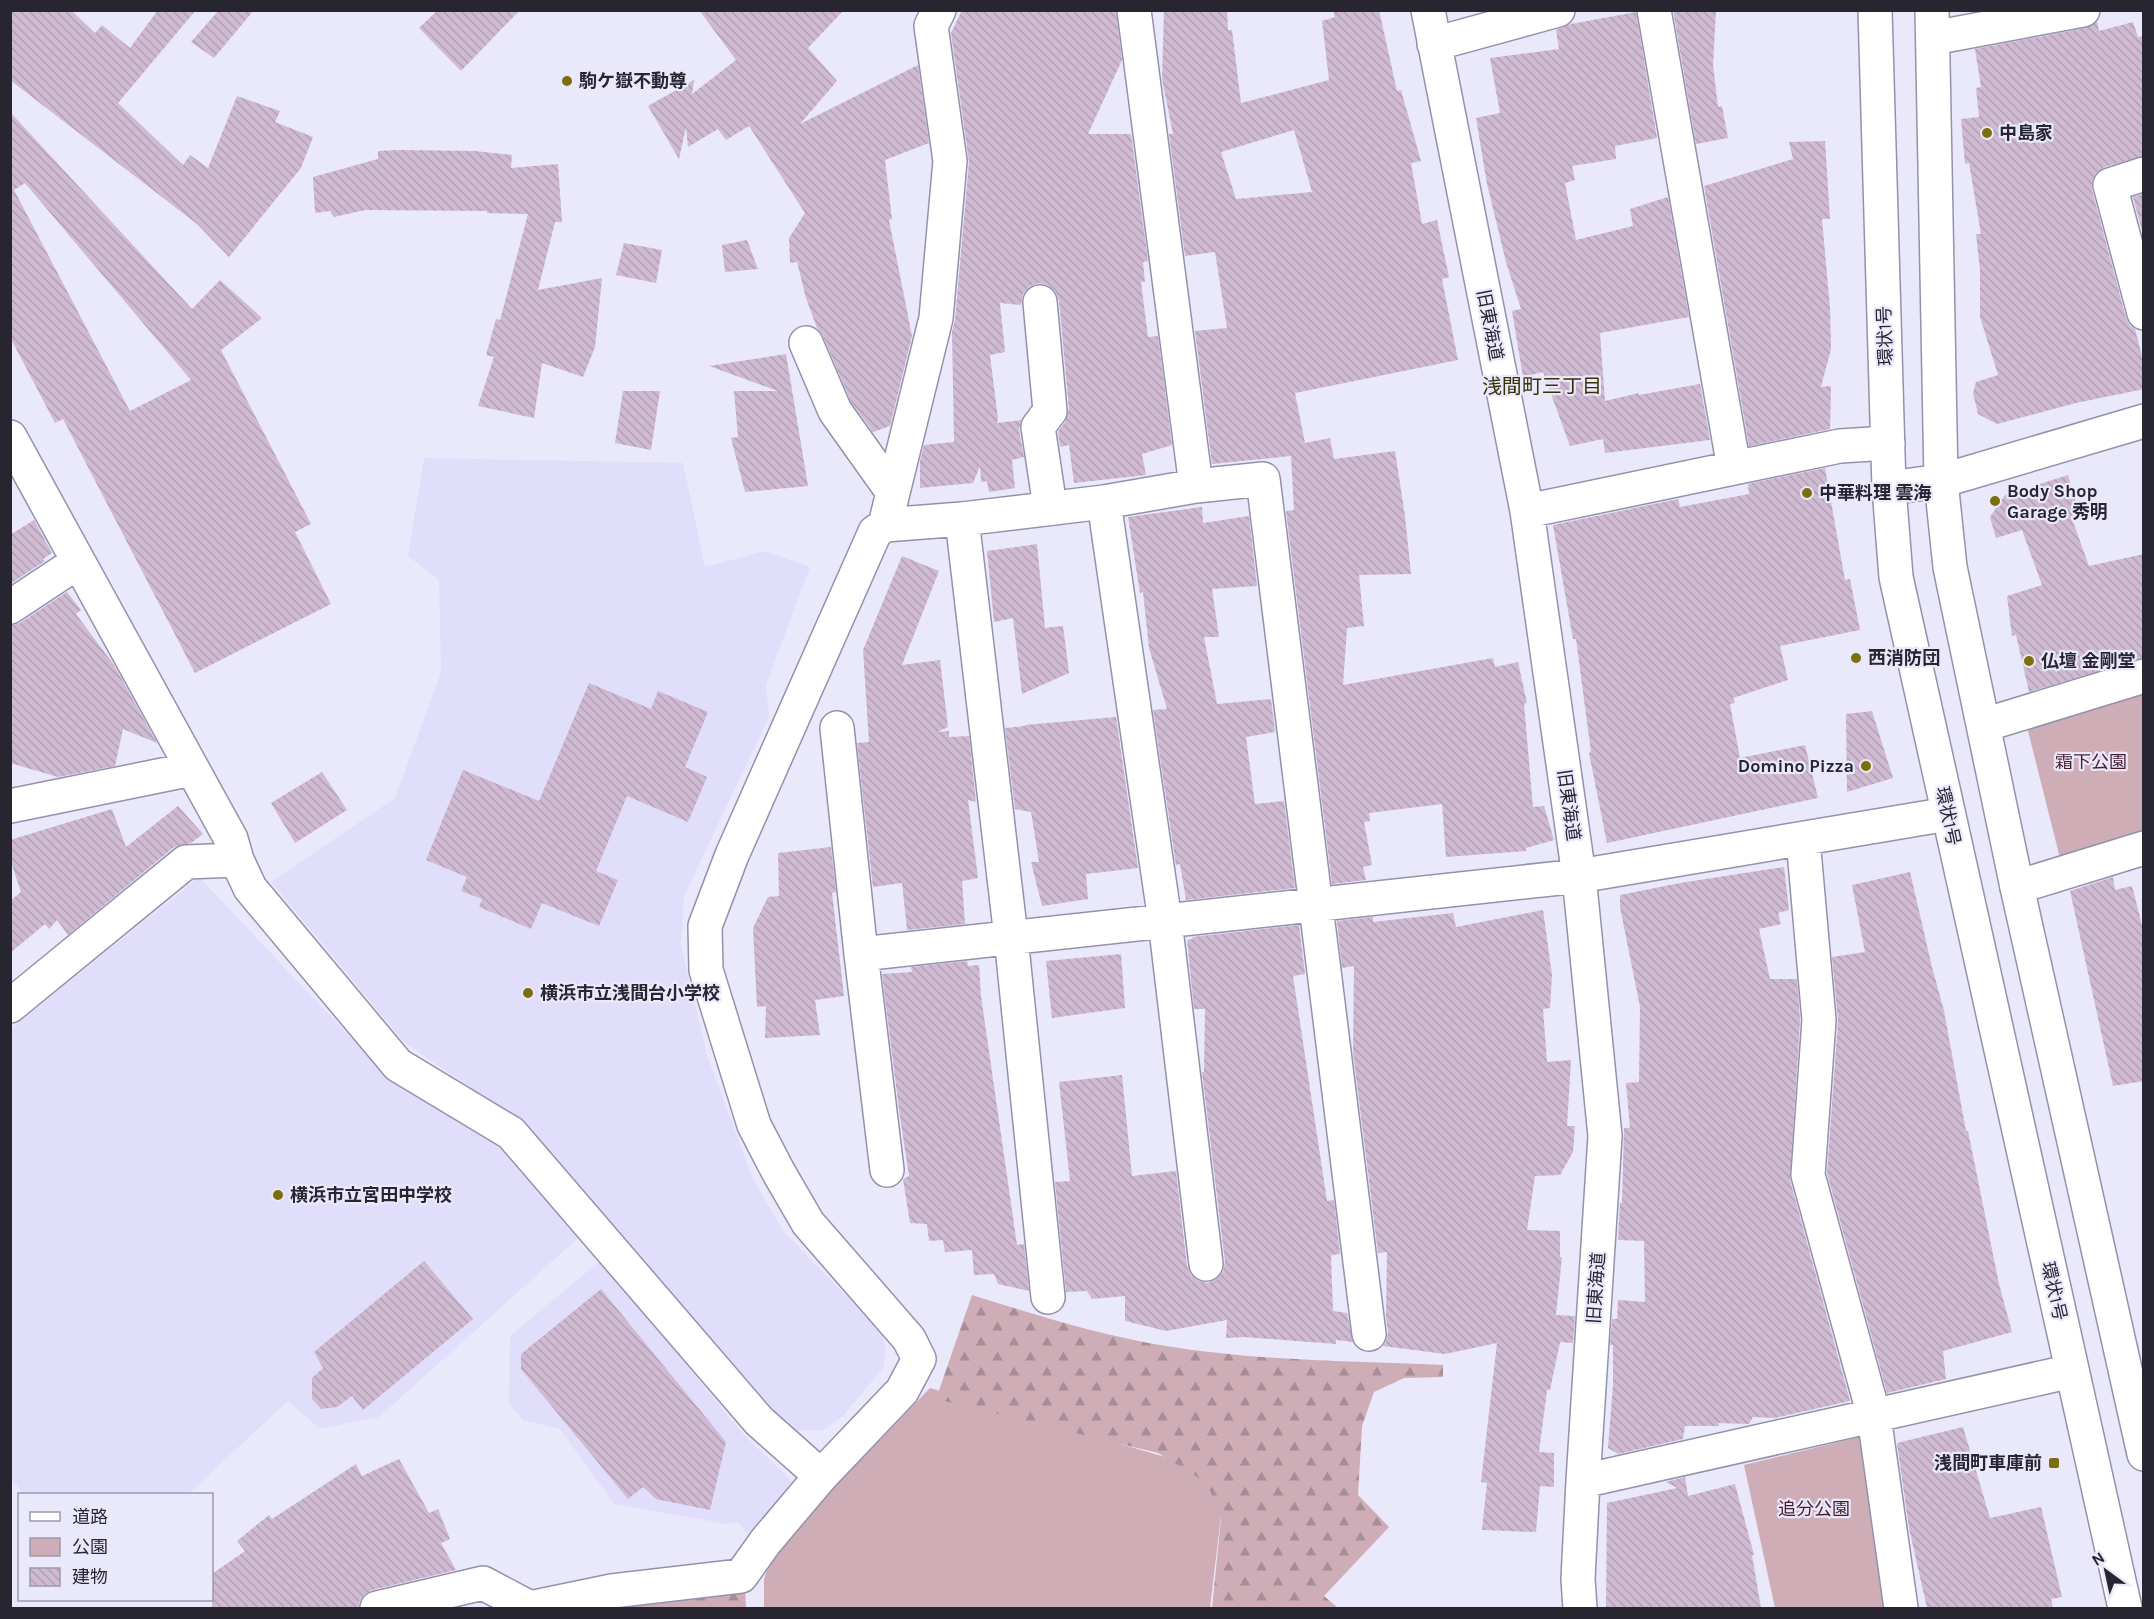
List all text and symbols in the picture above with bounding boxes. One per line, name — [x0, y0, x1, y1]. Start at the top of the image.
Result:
place label: 駒ケ嶽不動尊 — [579, 70, 687, 92]
marker: 駒ケ嶽不動尊 — [560, 74, 574, 88]
place label: 中島家 — [1999, 122, 2053, 144]
marker: 中島家 — [1980, 126, 1994, 140]
street label: 旧東海道 — [1472, 288, 1508, 362]
street label: 環状1号 — [1873, 306, 1897, 366]
district label: 浅間町三丁目 — [1482, 375, 1602, 398]
place label: Body Shop Garage 秀明 — [2007, 480, 2108, 523]
place label: 中華料理 雲海 — [1819, 482, 1932, 504]
marker: 中華料理 雲海 — [1800, 486, 1814, 500]
marker: Body Shop Garage 秀明 — [1988, 494, 2002, 508]
place label: 西消防団 — [1868, 647, 1940, 669]
place label: 仏壇 金剛堂 — [2041, 650, 2136, 672]
marker: 西消防団 — [1849, 651, 1863, 665]
marker: 仏壇 金剛堂 — [2022, 654, 2036, 668]
park label: 霜下公園 — [2055, 751, 2127, 773]
place label: Domino Pizza — [1738, 755, 1854, 777]
marker: Domino Pizza — [1859, 759, 1873, 773]
street label: 旧東海道 — [1553, 768, 1585, 842]
street label: 環状1号 — [1931, 784, 1965, 848]
place label: 横浜市立浅間台小学校 — [540, 982, 720, 1004]
marker: 横浜市立浅間台小学校 — [521, 986, 535, 1000]
place label: 横浜市立宮田中学校 — [290, 1184, 452, 1206]
marker: 横浜市立宮田中学校 — [271, 1188, 285, 1202]
street label: 旧東海道 — [1583, 1251, 1609, 1325]
street label: 環状1号 — [2037, 1259, 2071, 1323]
place label: 浅間町車庫前 — [1934, 1452, 2042, 1474]
marker: 浅間町車庫前 — [2047, 1456, 2061, 1470]
legend — [18, 1493, 213, 1601]
park label: 追分公園 — [1778, 1498, 1850, 1520]
text: 道路 — [72, 1506, 108, 1528]
text: 公園 — [72, 1536, 108, 1558]
north arrow — [2076, 1541, 2136, 1601]
text: N — [2088, 1548, 2108, 1570]
text: 建物 — [72, 1566, 108, 1588]

